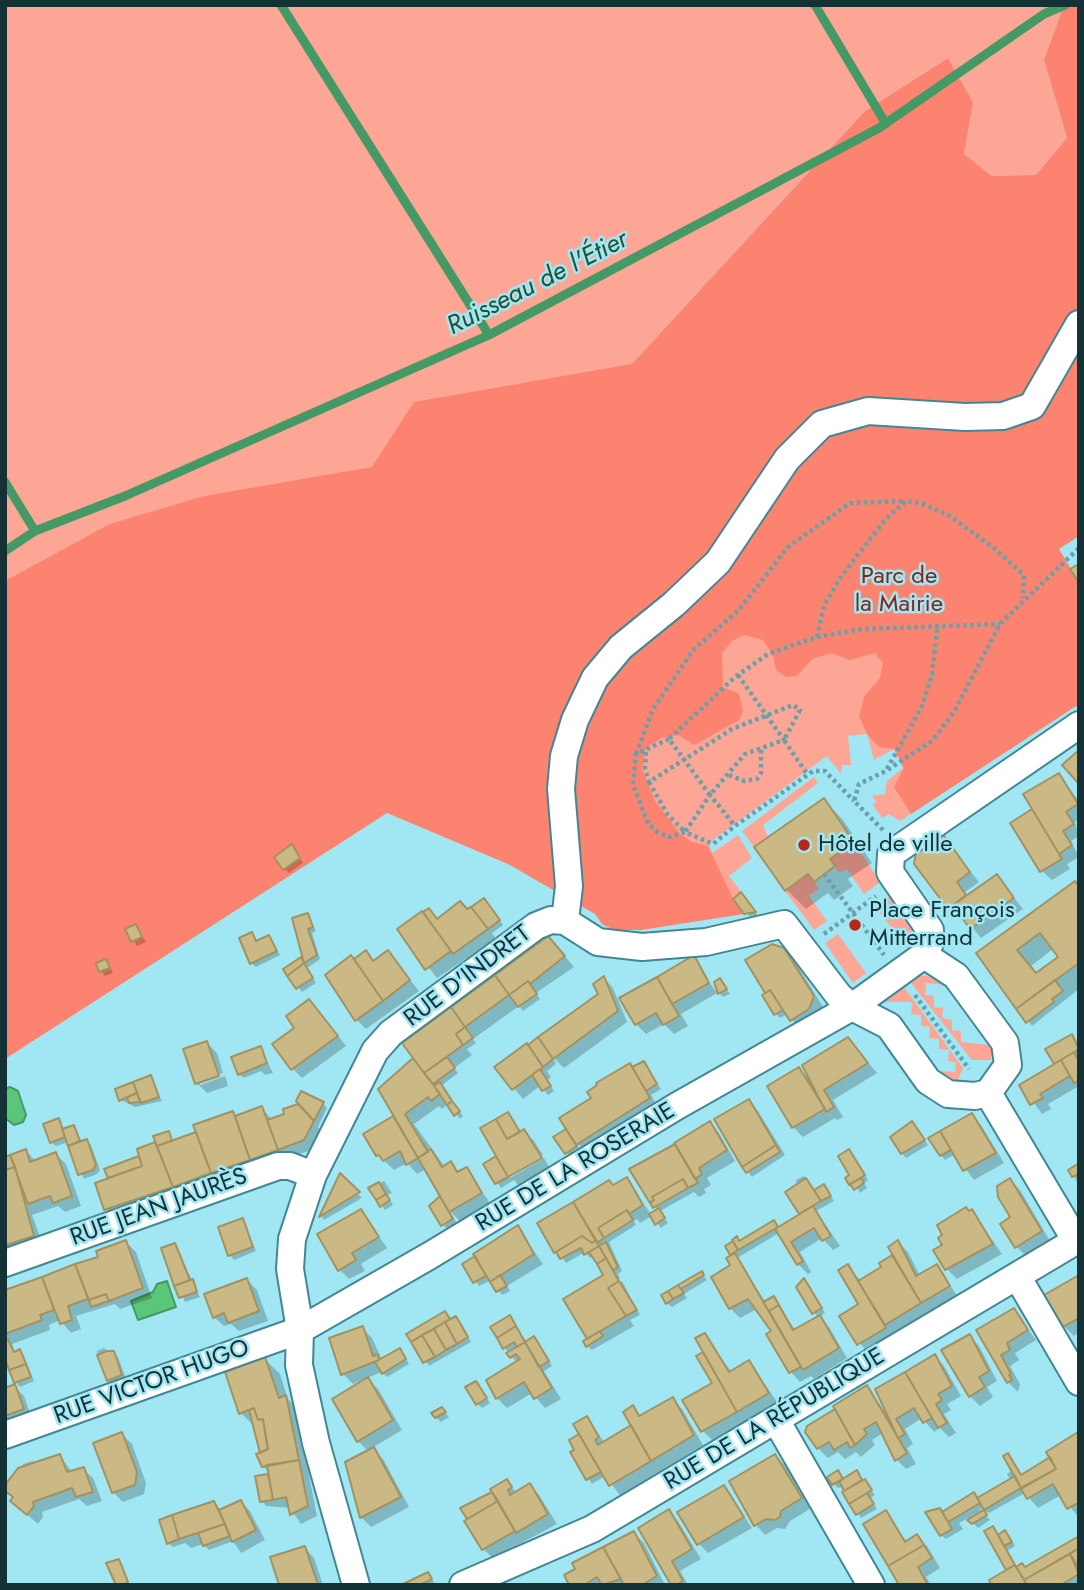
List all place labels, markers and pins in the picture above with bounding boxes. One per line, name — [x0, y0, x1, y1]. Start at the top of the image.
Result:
place label: Hôtel de ville — [818, 831, 953, 859]
marker: Hôtel de ville — [796, 837, 812, 853]
place label: Place François Mitterrand — [869, 897, 1015, 953]
marker: Place François Mitterrand — [847, 917, 863, 933]

